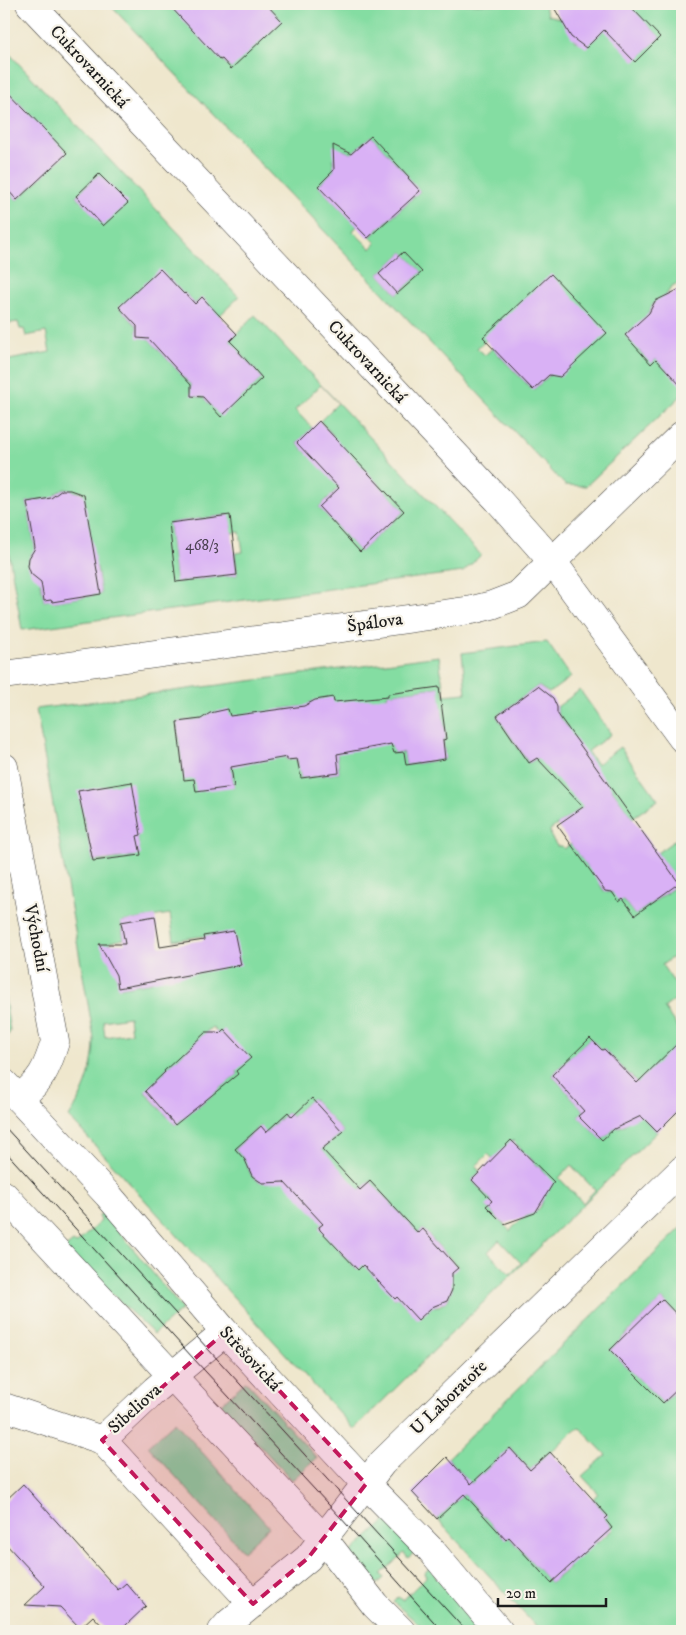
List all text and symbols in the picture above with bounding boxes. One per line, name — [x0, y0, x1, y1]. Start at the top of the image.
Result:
street label: Cukrovarnická — [45, 21, 133, 113]
street label: Cukrovarnická — [323, 316, 411, 408]
house number: 468/3 — [185, 536, 219, 555]
street label: Špálova — [346, 607, 405, 638]
street label: Východní — [18, 901, 54, 975]
street label: Střešovická — [214, 1322, 286, 1396]
street label: U Laboratoře — [406, 1356, 492, 1440]
street label: Sibeliova — [104, 1379, 167, 1439]
scale bar — [498, 1575, 606, 1607]
text: 20 m — [506, 1584, 536, 1603]

